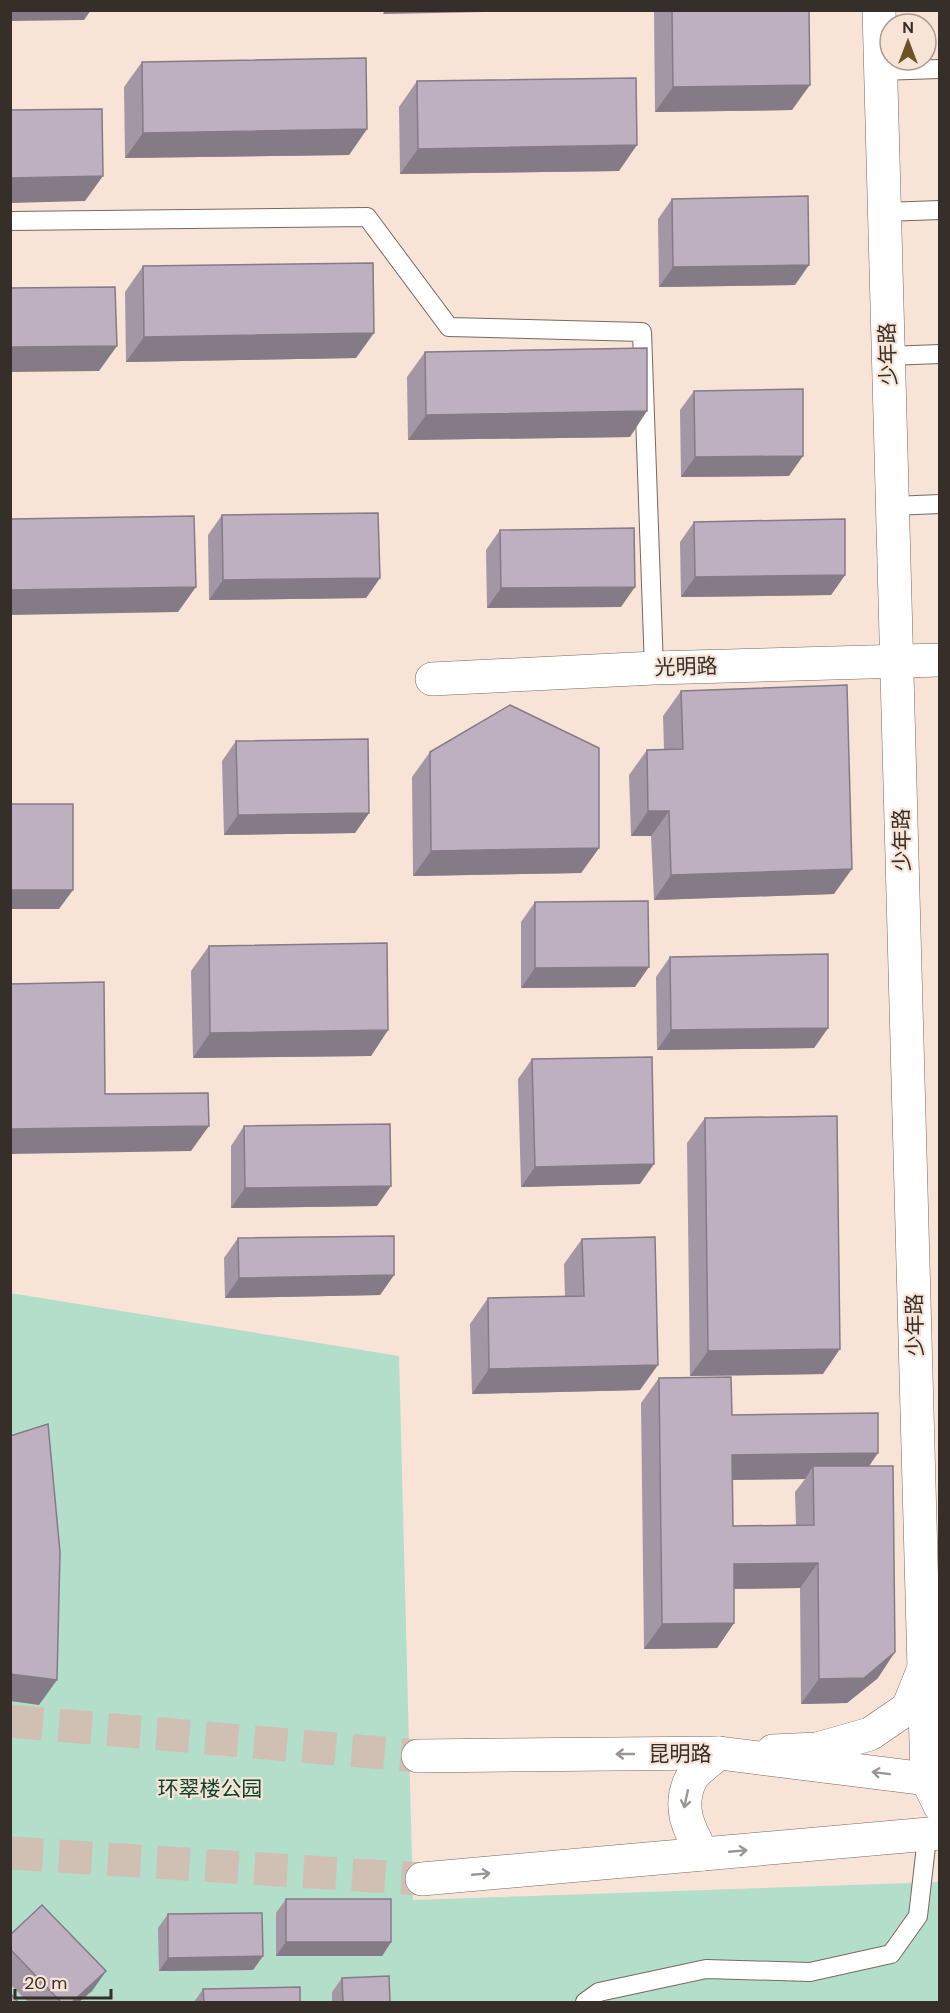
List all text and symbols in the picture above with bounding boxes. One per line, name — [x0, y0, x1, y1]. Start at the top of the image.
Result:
north arrow — [878, 12, 938, 72]
text: N — [902, 17, 914, 38]
street label: 少年路 — [873, 322, 903, 386]
street label: 光明路 — [654, 652, 718, 682]
street label: 少年路 — [887, 808, 917, 872]
street label: 少年路 — [900, 1293, 930, 1357]
street label: 昆明路 — [649, 1740, 712, 1768]
one-way arrow — [615, 1748, 635, 1760]
one-way arrow — [872, 1768, 892, 1779]
park label: 环翠楼公园 — [158, 1775, 263, 1803]
one-way arrow — [680, 1789, 691, 1808]
one-way arrow — [727, 1845, 747, 1856]
one-way arrow — [470, 1868, 490, 1879]
scale bar — [15, 1962, 111, 2000]
text: 20 m — [24, 1971, 67, 1995]

